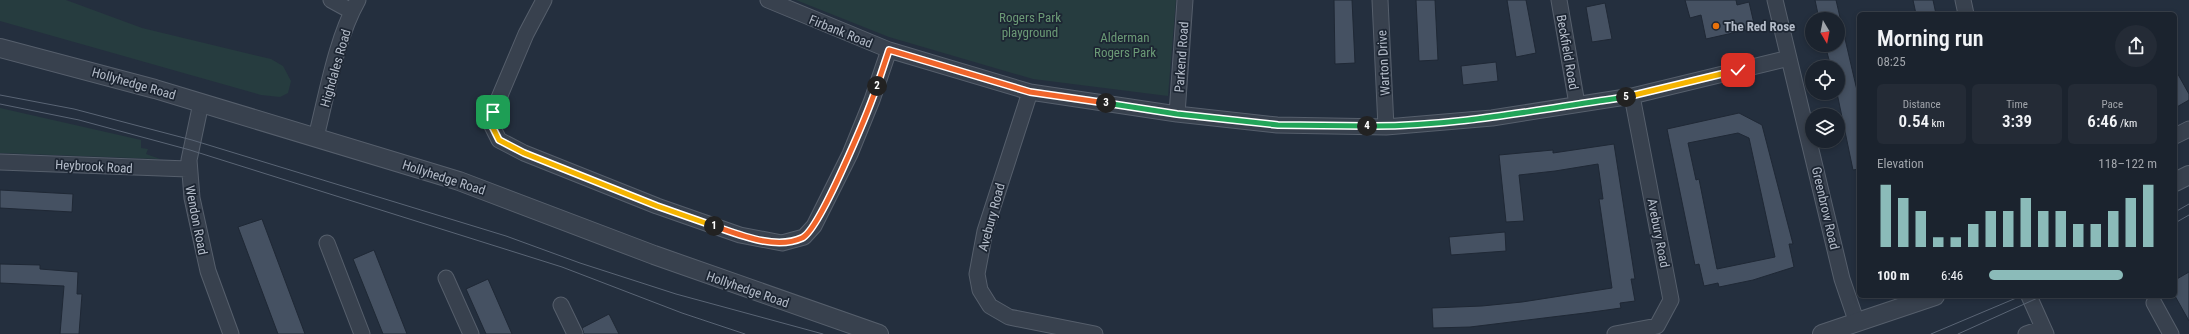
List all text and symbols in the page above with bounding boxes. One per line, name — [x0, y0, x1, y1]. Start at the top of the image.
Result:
park label: Rogers Park playground — [999, 10, 1061, 40]
street label: Firbank Road — [807, 12, 875, 51]
north arrow — [1805, 12, 1845, 52]
map controls — [1805, 12, 1845, 148]
street label: Beckfield Road — [1554, 13, 1581, 91]
place label: The Red Rose — [1724, 19, 1795, 34]
street label: Parkend Road — [1172, 21, 1191, 93]
marker: The Red Rose — [1711, 21, 1721, 31]
button: share — [2115, 25, 2157, 67]
text: Morning run — [1877, 26, 1984, 51]
street label: Highdales Road — [317, 27, 354, 109]
park label: Alderman Rogers Park — [1094, 30, 1156, 60]
street label: Warton Drive — [1374, 30, 1393, 96]
pin — [1721, 53, 1755, 87]
text: 08:25 — [1877, 54, 1906, 69]
icon: check — [1727, 59, 1749, 81]
button: locate — [1805, 60, 1845, 100]
street label: Hollyhedge Road — [90, 64, 177, 103]
pin: 2 — [867, 76, 887, 96]
text: 2 — [874, 79, 880, 92]
pin: 5 — [1616, 87, 1636, 107]
text: 5 — [1623, 90, 1629, 103]
pin: 3 — [1096, 93, 1116, 113]
pin — [476, 95, 510, 129]
text: 3 — [1103, 96, 1109, 109]
text: Distance — [1903, 98, 1941, 111]
text: Time — [2006, 98, 2028, 111]
text: Pace — [2102, 98, 2123, 111]
icon: arrive — [482, 101, 504, 123]
button: layers — [1805, 108, 1845, 148]
text: 0.54 — [1899, 111, 1929, 131]
text: 3:39 — [2002, 111, 2032, 131]
text: 6:46 — [2087, 111, 2117, 131]
pin: 4 — [1357, 116, 1377, 136]
text: km — [1929, 117, 1945, 130]
text: /km — [2117, 117, 2137, 130]
text: 4 — [1364, 119, 1370, 132]
text: Elevation — [1877, 156, 1924, 171]
text: 118–122 m — [2098, 156, 2157, 171]
street label: Heybrook Road — [55, 157, 133, 176]
street label: Hollyhedge Road — [400, 157, 487, 198]
street label: Greenbrow Road — [1809, 165, 1842, 251]
street label: Avebury Road — [975, 181, 1008, 253]
street label: Wendon Road — [182, 184, 211, 256]
street label: Avebury Road — [1644, 197, 1673, 269]
pin: 1 — [704, 216, 724, 236]
text: 1 — [711, 219, 717, 232]
street label: Hollyhedge Road — [705, 268, 791, 311]
text: 100 m — [1877, 268, 1909, 283]
text: 6:46 — [1941, 268, 1963, 283]

